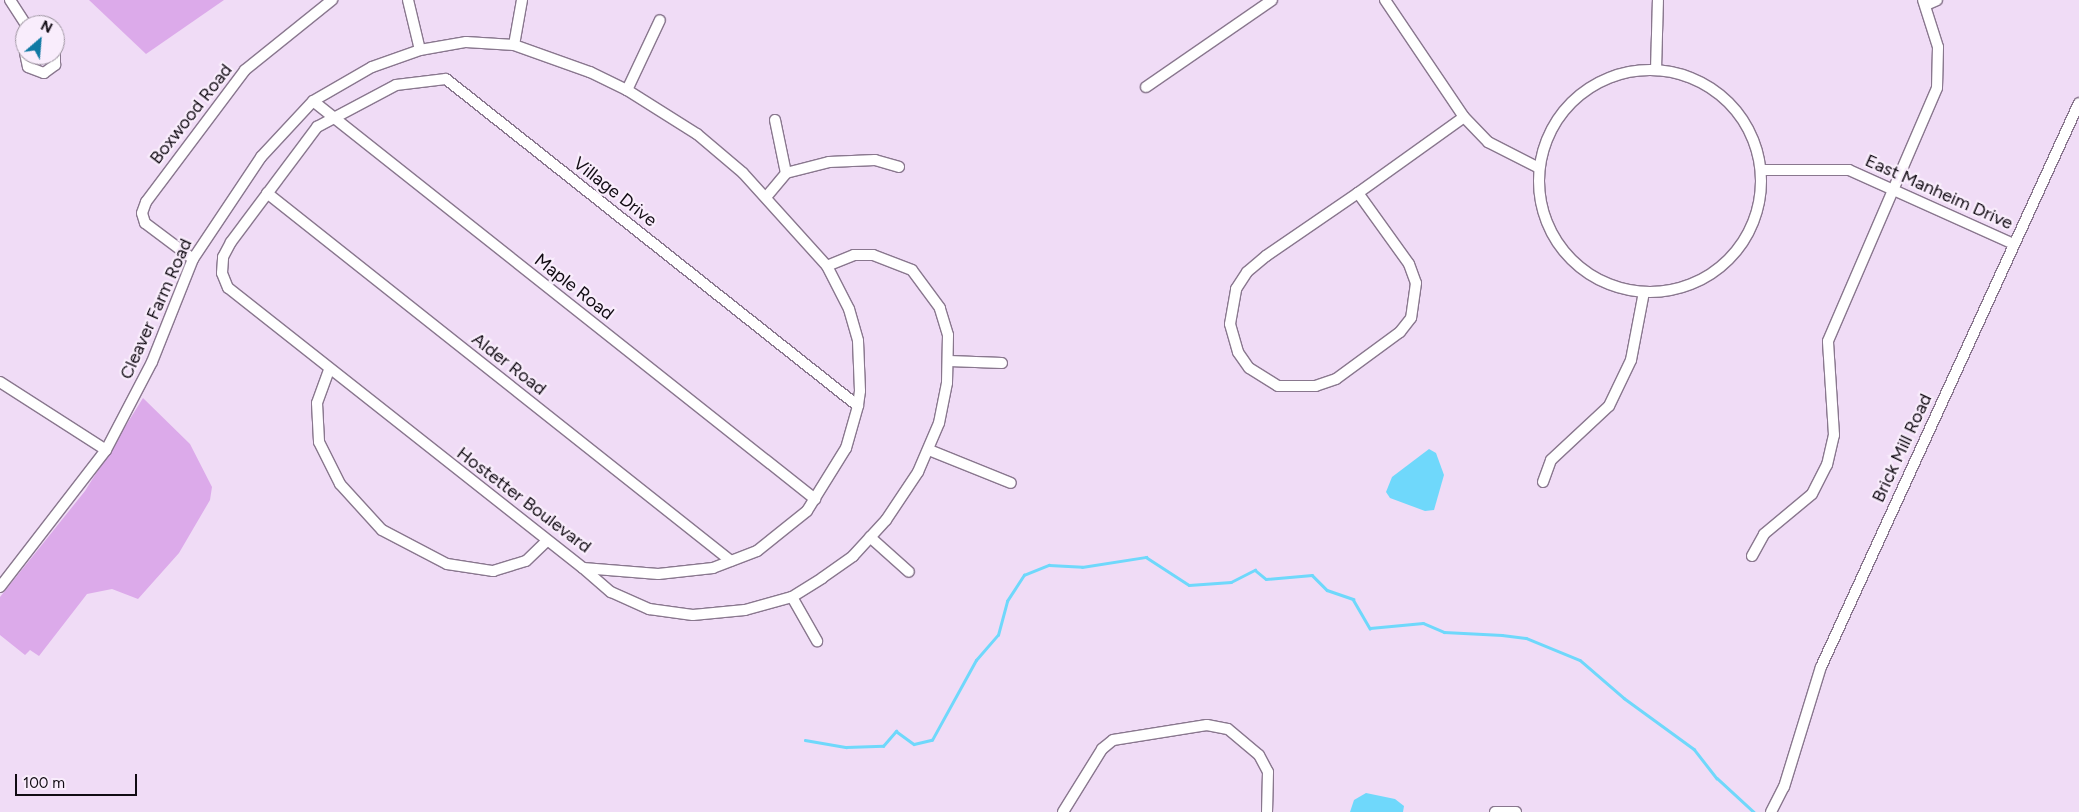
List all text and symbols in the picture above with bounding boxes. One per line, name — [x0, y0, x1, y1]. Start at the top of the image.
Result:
north arrow — [15, 15, 65, 65]
text: N — [38, 17, 55, 37]
street label: Boxwood Road — [145, 60, 237, 168]
street label: East Manheim Drive — [1862, 150, 2016, 234]
street label: Village Drive — [569, 153, 661, 231]
street label: Cleaver Farm Road — [115, 235, 197, 383]
street label: Maple Road — [530, 249, 618, 325]
street label: Alder Road — [467, 328, 551, 400]
street label: Brick Mill Road — [1867, 390, 1937, 506]
street label: Hostetter Boulevard — [452, 442, 596, 558]
scale bar — [18, 764, 140, 796]
text: 100 m — [23, 774, 65, 792]

